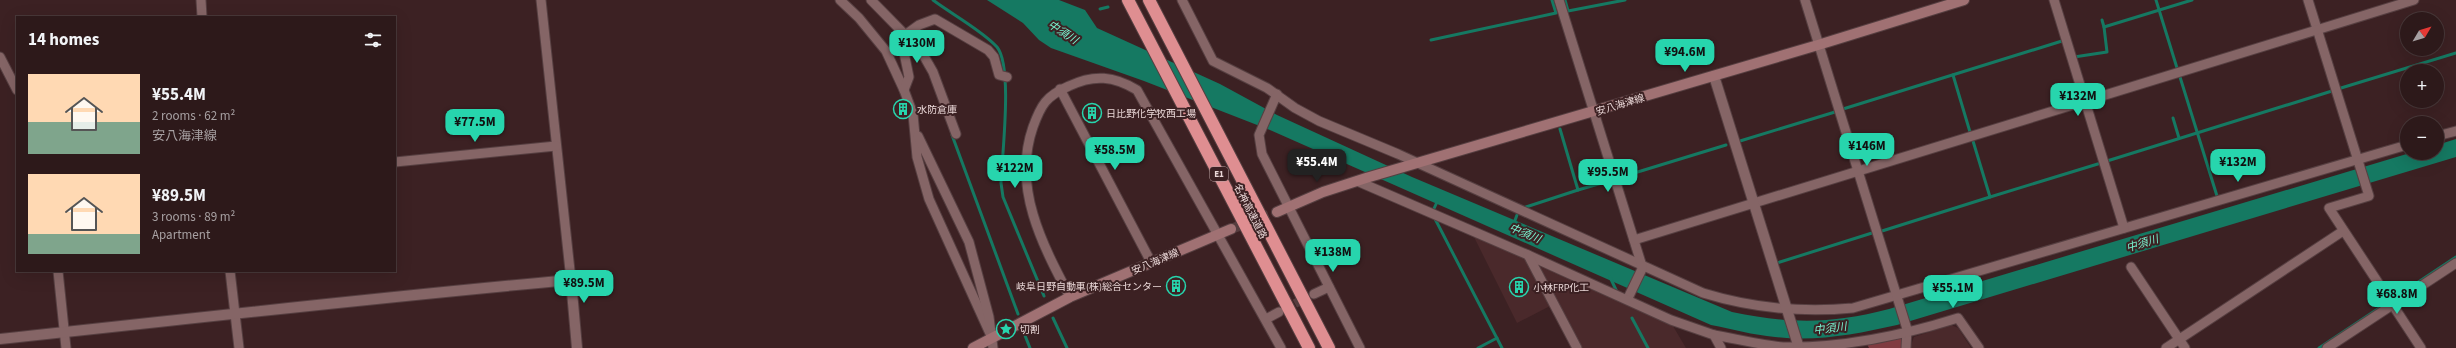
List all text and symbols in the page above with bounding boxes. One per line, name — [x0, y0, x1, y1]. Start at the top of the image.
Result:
north arrow — [2400, 12, 2444, 56]
map controls — [2400, 12, 2444, 160]
water label: 中須川 — [1045, 17, 1081, 48]
text: 14 homes — [28, 28, 99, 52]
icon: filters — [362, 29, 384, 51]
pin: ¥130M — [889, 30, 945, 64]
text: ¥130M — [898, 34, 936, 52]
pin: ¥94.6M — [1652, 39, 1718, 73]
text: ¥94.6M — [1664, 43, 1706, 61]
button: + — [2400, 64, 2444, 108]
text: ¥55.4M — [152, 83, 206, 107]
pin: ¥132M — [2050, 83, 2106, 117]
text: ¥132M — [2059, 87, 2097, 105]
icon: home — [60, 90, 108, 138]
street label: 安八海津線 — [1594, 91, 1646, 119]
building icon: 水防倉庫 — [892, 98, 914, 120]
building icon: 日比野化学牧西工場 — [1081, 102, 1103, 124]
place label: 水防倉庫 — [917, 103, 957, 117]
text: 2 rooms · 62 m² — [152, 107, 235, 125]
place label: 日比野化学牧西工場 — [1106, 107, 1196, 121]
pin: ¥77.5M — [442, 109, 508, 143]
text: ¥77.5M — [454, 113, 496, 131]
button: − — [2400, 116, 2444, 160]
text: 安八海津線 — [152, 127, 217, 145]
pin: ¥146M — [1839, 133, 1895, 167]
pin: ¥58.5M — [1082, 137, 1148, 171]
text: ¥146M — [1848, 137, 1886, 155]
text: ¥58.5M — [1094, 141, 1136, 159]
pin: ¥55.4M — [1284, 149, 1350, 183]
pin: ¥132M — [2210, 149, 2266, 183]
text: ¥55.4M — [1296, 153, 1338, 171]
text: ¥132M — [2219, 153, 2257, 171]
pin: ¥122M — [987, 155, 1043, 189]
text: ¥122M — [996, 159, 1034, 177]
pin: ¥95.5M — [1575, 159, 1641, 193]
text: ¥95.5M — [1587, 163, 1629, 181]
road number: E1 — [1210, 167, 1228, 181]
street label: 名神高速道路 — [1230, 182, 1270, 241]
text: ¥89.5M — [152, 184, 206, 208]
icon: home — [60, 190, 108, 238]
text: 3 rooms · 89 m² — [152, 208, 235, 226]
water label: 中須川 — [1507, 220, 1544, 247]
text: Apartment — [152, 226, 210, 244]
water label: 中須川 — [2124, 231, 2161, 255]
pin: ¥138M — [1305, 239, 1361, 273]
text: ¥138M — [1314, 243, 1352, 261]
street label: 安八海津線 — [1130, 246, 1181, 278]
pin: ¥89.5M — [551, 270, 617, 304]
text: ¥89.5M — [563, 274, 605, 292]
building icon: 岐阜日野自動車(株)総合センター — [1165, 275, 1187, 297]
pin: ¥55.1M — [1920, 275, 1986, 309]
building icon: 小林FRP化工 — [1508, 276, 1530, 298]
text: ¥55.1M — [1932, 279, 1974, 297]
place label: 岐阜日野自動車(株)総合センター — [1016, 280, 1162, 294]
place label: 小林FRP化工 — [1533, 281, 1589, 295]
pin: ¥68.8M — [2364, 281, 2430, 315]
text: ¥68.8M — [2376, 285, 2418, 303]
place icon: 切割 — [995, 318, 1017, 340]
water label: 中須川 — [1813, 319, 1848, 338]
place label: 切割 — [1020, 323, 1040, 337]

